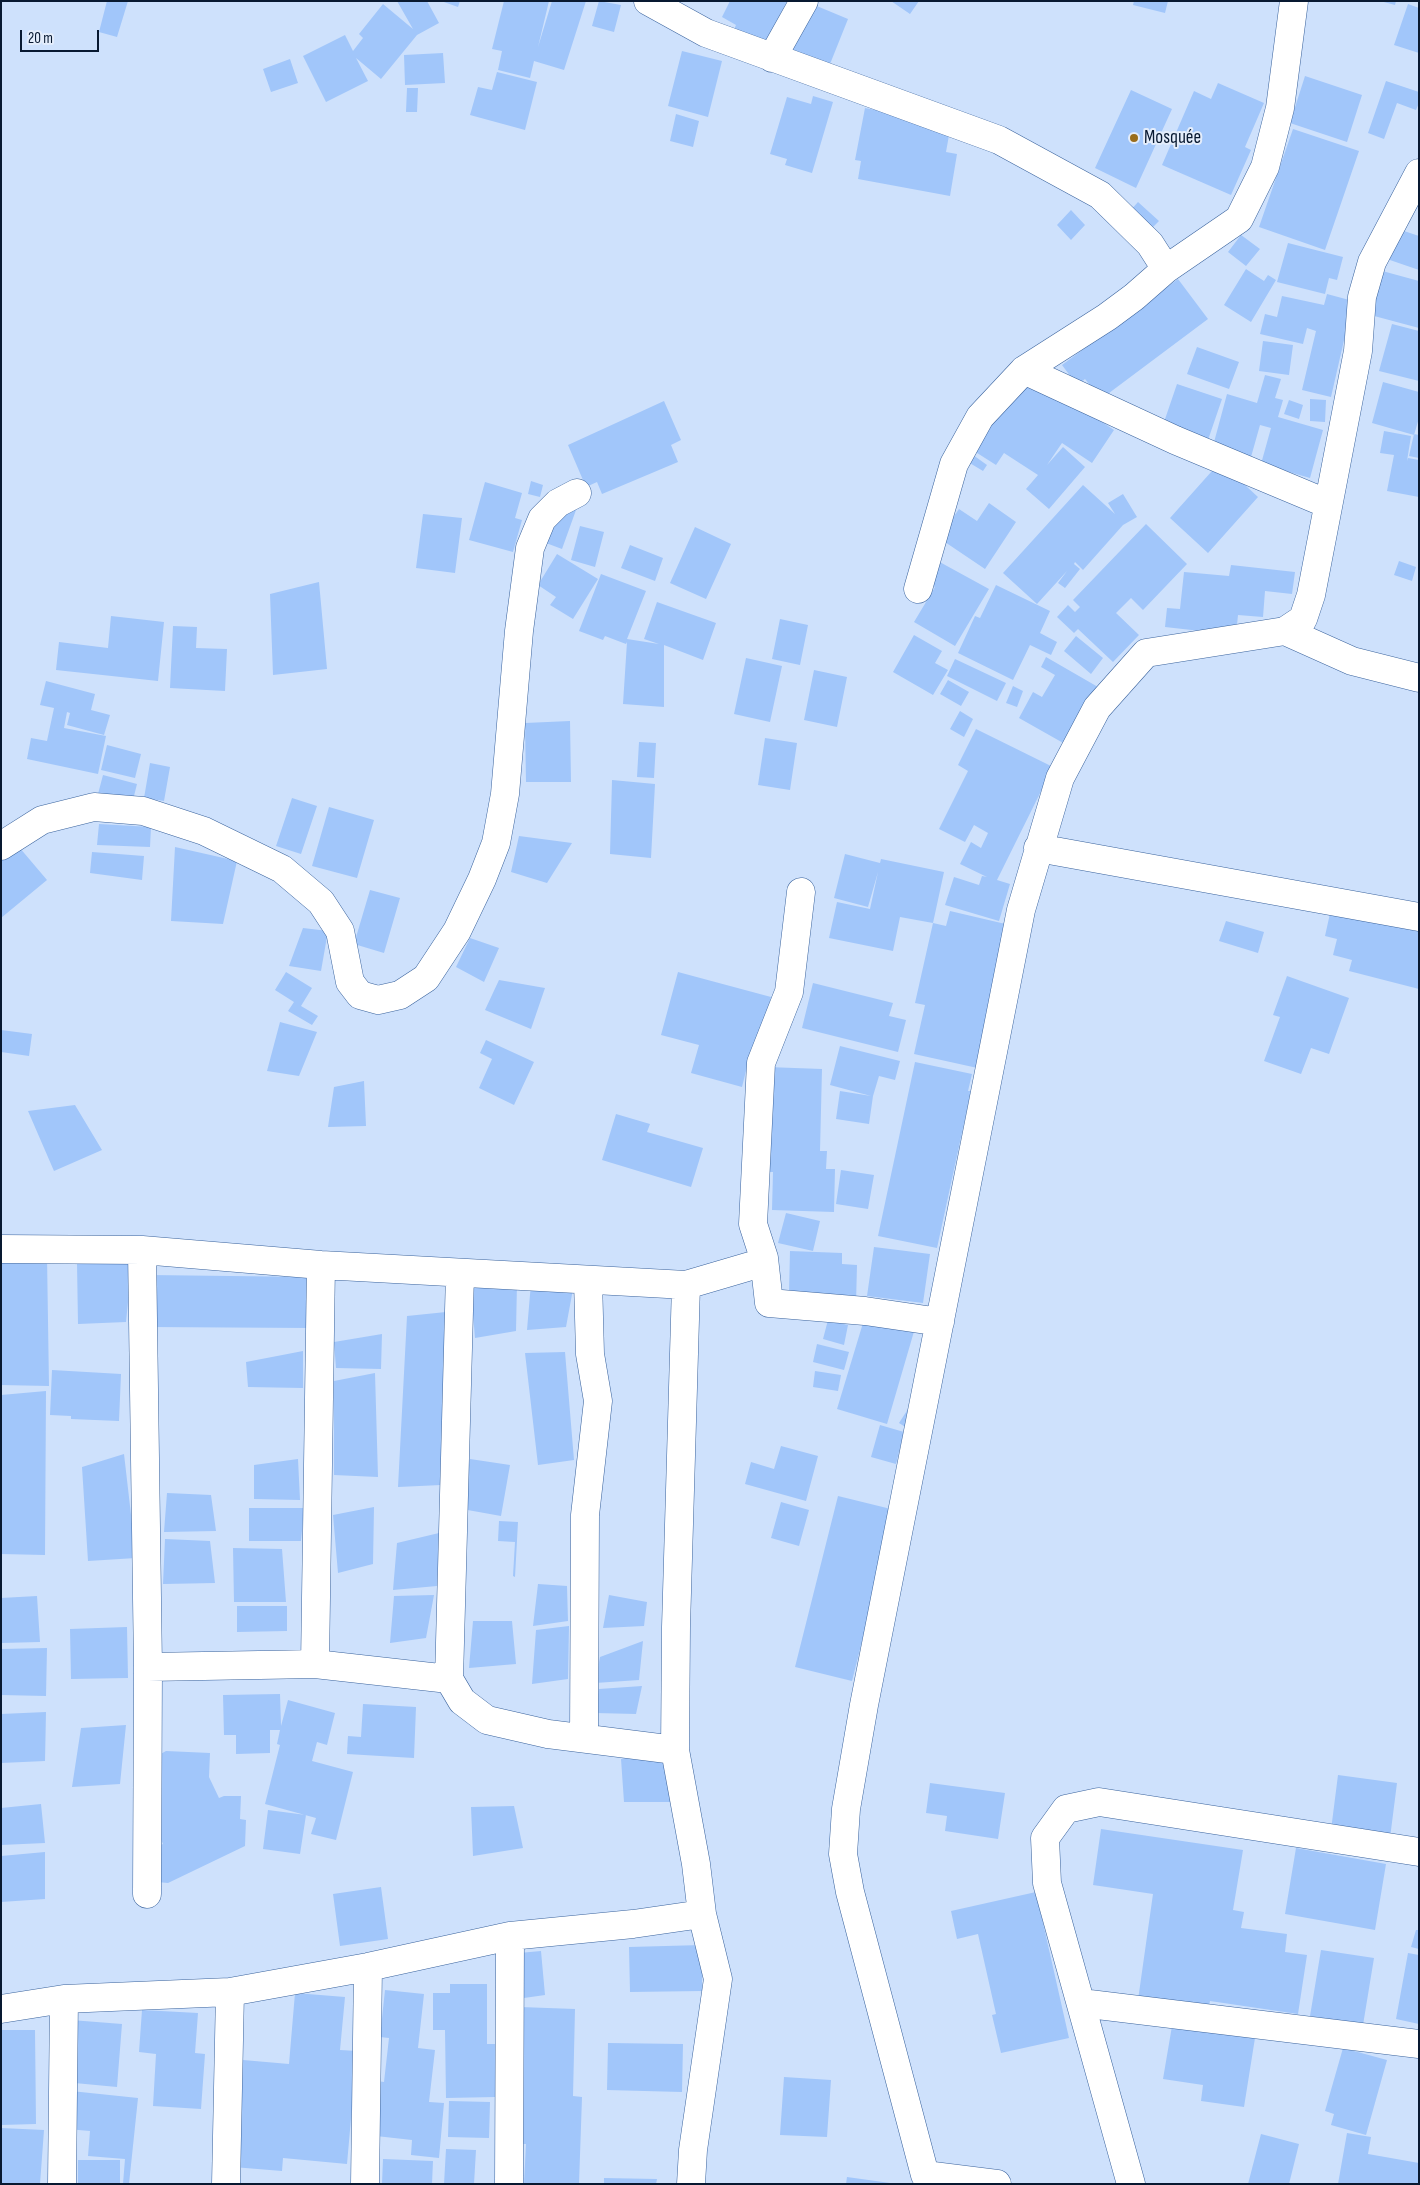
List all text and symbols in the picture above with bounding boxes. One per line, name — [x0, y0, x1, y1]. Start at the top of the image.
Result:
scale bar — [22, 20, 101, 52]
text: 20 m — [28, 29, 53, 48]
place label: Mosquée — [1144, 127, 1201, 149]
marker: Mosquée — [1128, 132, 1140, 144]

